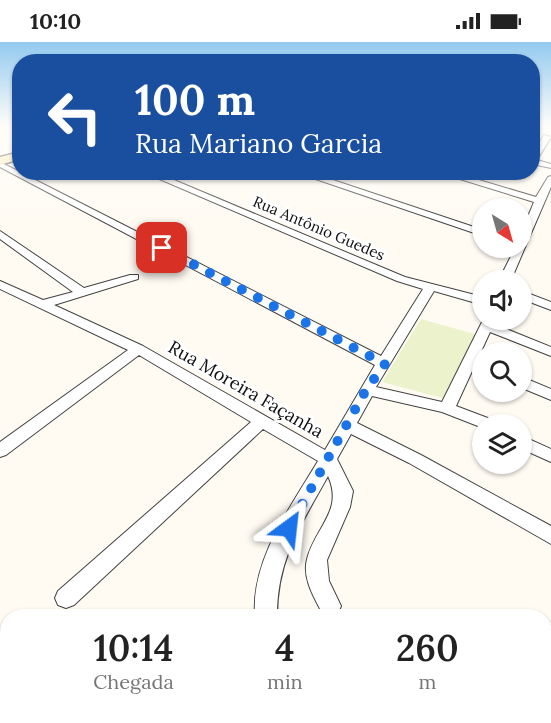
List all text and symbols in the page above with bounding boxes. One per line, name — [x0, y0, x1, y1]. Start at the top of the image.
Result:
text: 10:10 — [30, 7, 81, 35]
text: 100 m — [135, 73, 255, 127]
icon: left — [36, 78, 114, 156]
text: Rua Mariano Garcia — [135, 126, 382, 160]
street label: Rua Antônio Guedes — [250, 192, 388, 264]
north arrow — [472, 198, 532, 258]
map controls — [472, 198, 532, 474]
pin — [136, 222, 187, 273]
icon: arrive — [145, 231, 178, 264]
button: sound — [472, 270, 532, 330]
street label: Rua Moreira Façanha — [164, 335, 328, 443]
button: search — [472, 342, 532, 402]
button: layers — [472, 414, 532, 474]
position arrow — [257, 496, 321, 560]
text: 10:14 — [94, 625, 173, 671]
text: 4 — [275, 625, 295, 671]
text: 260 — [396, 625, 459, 671]
text: Chegada — [93, 669, 174, 694]
text: min — [267, 669, 303, 694]
text: m — [418, 669, 436, 694]

